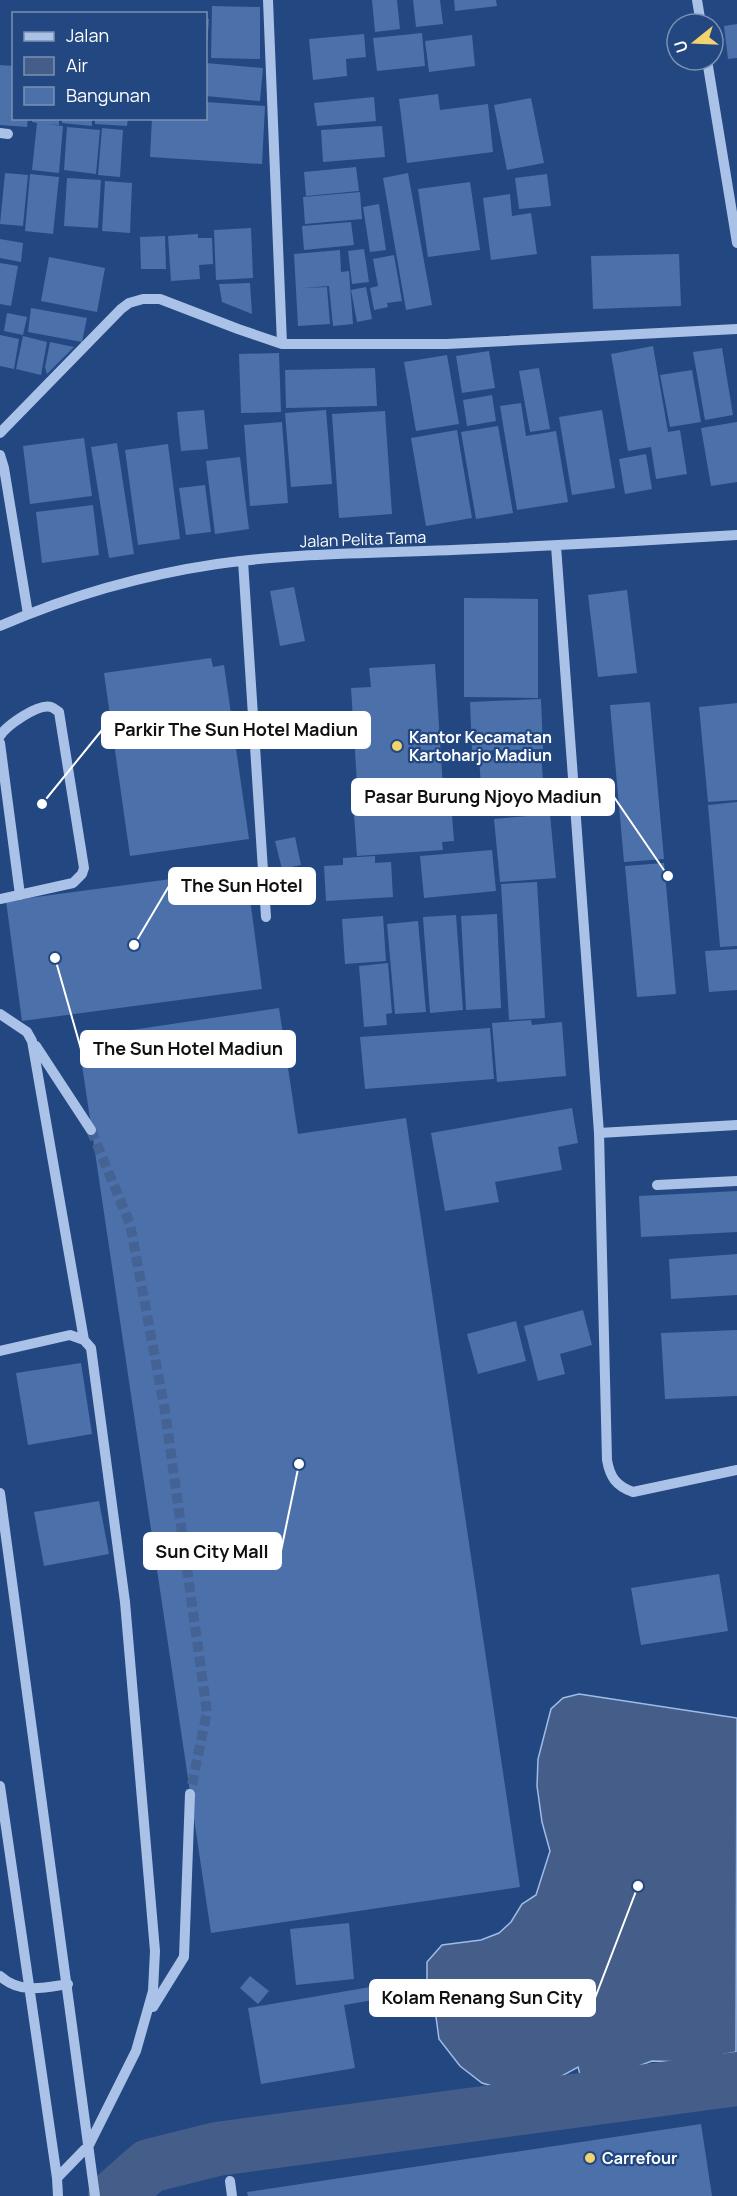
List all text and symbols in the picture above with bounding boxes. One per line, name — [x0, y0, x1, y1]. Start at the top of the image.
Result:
legend — [12, 12, 207, 120]
north arrow — [665, 12, 725, 72]
text: Jalan — [66, 23, 109, 47]
text: U — [668, 38, 693, 56]
text: Air — [66, 53, 89, 77]
text: Bangunan — [66, 83, 150, 107]
street label: Jalan Pelita Tama — [299, 526, 427, 552]
callout: Parkir The Sun Hotel Madiun — [102, 712, 370, 748]
text: Parkir The Sun Hotel Madiun — [114, 717, 358, 741]
place label: Kantor Kecamatan Kartoharjo Madiun — [409, 726, 552, 766]
marker: Kantor Kecamatan Kartoharjo Madiun — [390, 739, 404, 753]
callout: Pasar Burung Njoyo Madiun — [352, 779, 614, 815]
text: Pasar Burung Njoyo Madiun — [364, 784, 602, 808]
callout: The Sun Hotel — [169, 868, 315, 904]
text: The Sun Hotel — [181, 873, 303, 897]
callout: The Sun Hotel Madiun — [81, 1031, 295, 1067]
text: The Sun Hotel Madiun — [93, 1036, 283, 1060]
callout: Sun City Mall — [144, 1533, 281, 1569]
text: Sun City Mall — [155, 1539, 269, 1563]
callout: Kolam Renang Sun City — [370, 1980, 595, 2016]
text: Kolam Renang Sun City — [381, 1985, 583, 2009]
place label: Carrefour — [602, 2147, 677, 2169]
marker: Carrefour — [583, 2151, 597, 2165]

